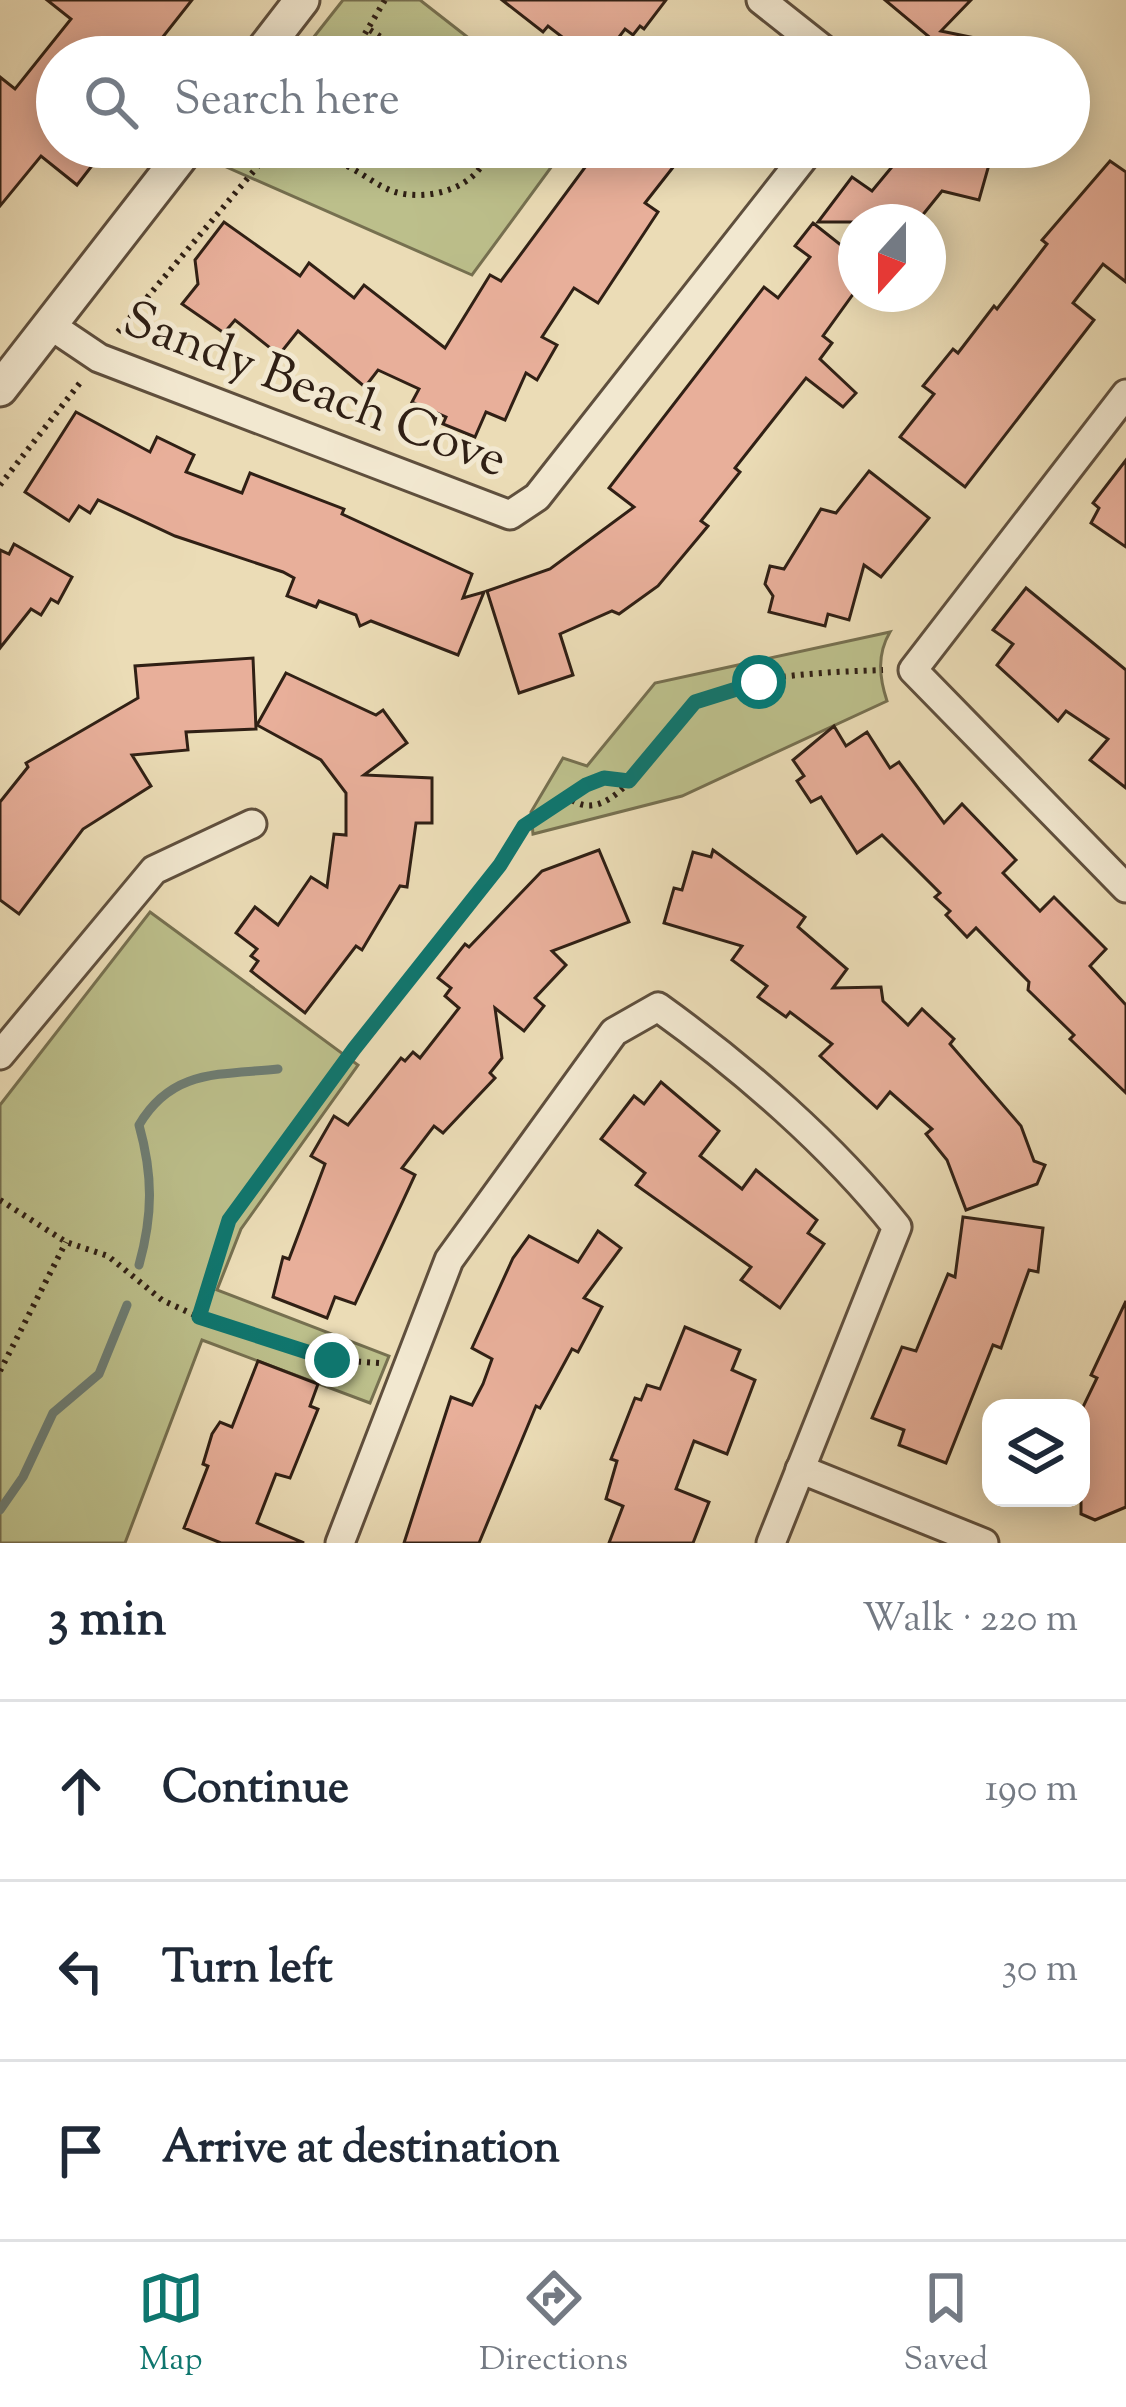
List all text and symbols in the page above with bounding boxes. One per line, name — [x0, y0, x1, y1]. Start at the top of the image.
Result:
search box — [36, 36, 1090, 168]
icon: search — [78, 69, 144, 135]
text: Search here — [174, 70, 400, 135]
north arrow — [838, 204, 946, 312]
street label: Sandy Beach Cove — [112, 285, 516, 499]
route start — [732, 655, 786, 709]
route end — [305, 1333, 359, 1387]
map controls — [982, 1399, 1090, 1507]
button: layers — [982, 1399, 1090, 1507]
text: 3 min — [48, 1585, 166, 1658]
text: Walk · 220 m — [862, 1593, 1078, 1649]
icon: ahead — [48, 1758, 114, 1824]
text: Continue — [162, 1758, 349, 1823]
text: 190 m — [985, 1763, 1078, 1819]
icon: left — [48, 1938, 114, 2004]
text: Turn left — [162, 1938, 333, 2003]
text: 30 m — [1001, 1943, 1078, 1999]
icon: arrive — [48, 2118, 114, 2184]
text: Arrive at destination — [162, 2118, 560, 2183]
tab: Map — [138, 2265, 204, 2385]
tab: Directions — [479, 2265, 628, 2385]
tab: Saved — [904, 2265, 988, 2385]

